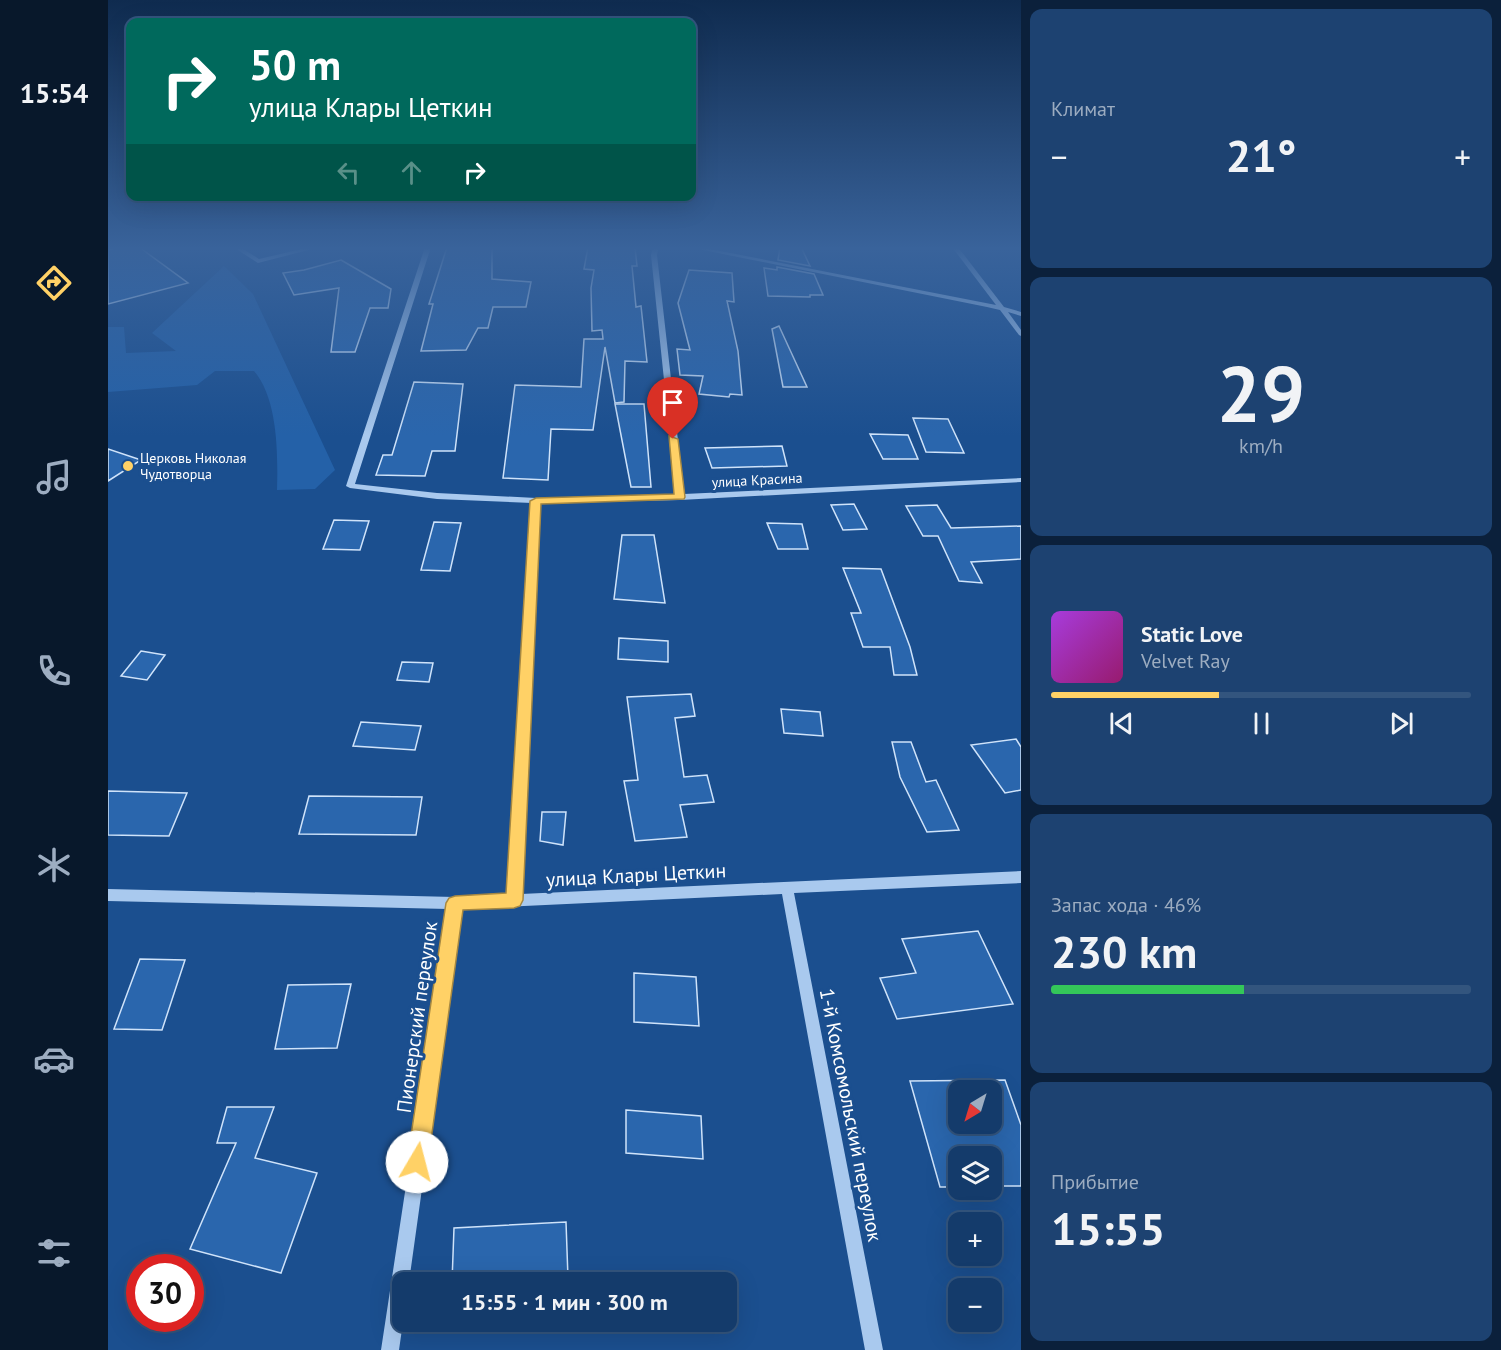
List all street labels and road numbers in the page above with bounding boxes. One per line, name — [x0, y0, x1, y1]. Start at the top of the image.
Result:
street label: улица Красина — [711, 469, 803, 491]
street label: улица Клары Цеткин — [545, 857, 727, 893]
street label: Пионерский переулок — [391, 919, 443, 1114]
street label: 1-й Комсомольский переулок — [814, 986, 888, 1244]

